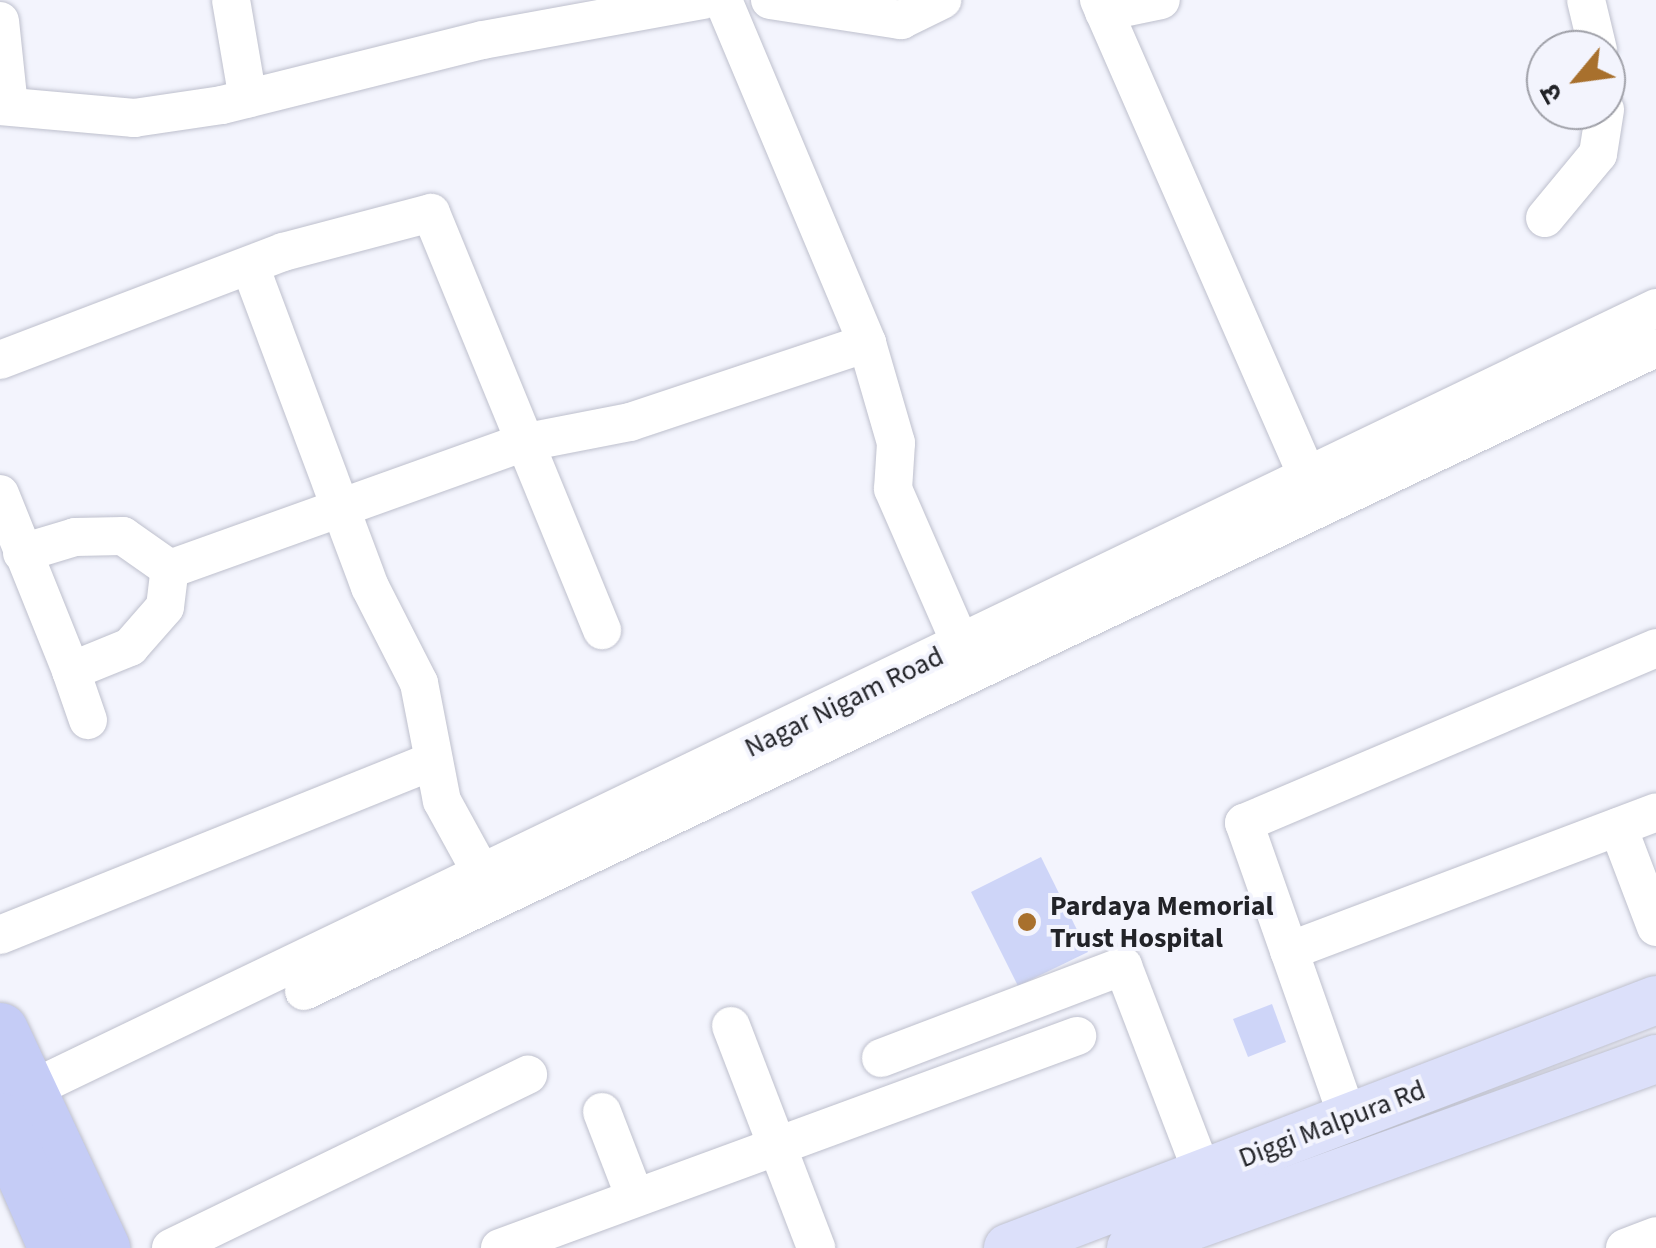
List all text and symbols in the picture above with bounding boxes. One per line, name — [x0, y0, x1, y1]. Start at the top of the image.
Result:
north arrow — [1526, 30, 1626, 130]
text: उ — [1530, 77, 1573, 110]
street label: Nagar Nigam Road — [739, 639, 949, 765]
place label: Pardaya Memorial Trust Hospital — [1050, 889, 1274, 955]
marker: Pardaya Memorial Trust Hospital — [1014, 909, 1040, 935]
street label: Diggi Malpura Rd — [1234, 1073, 1430, 1175]

